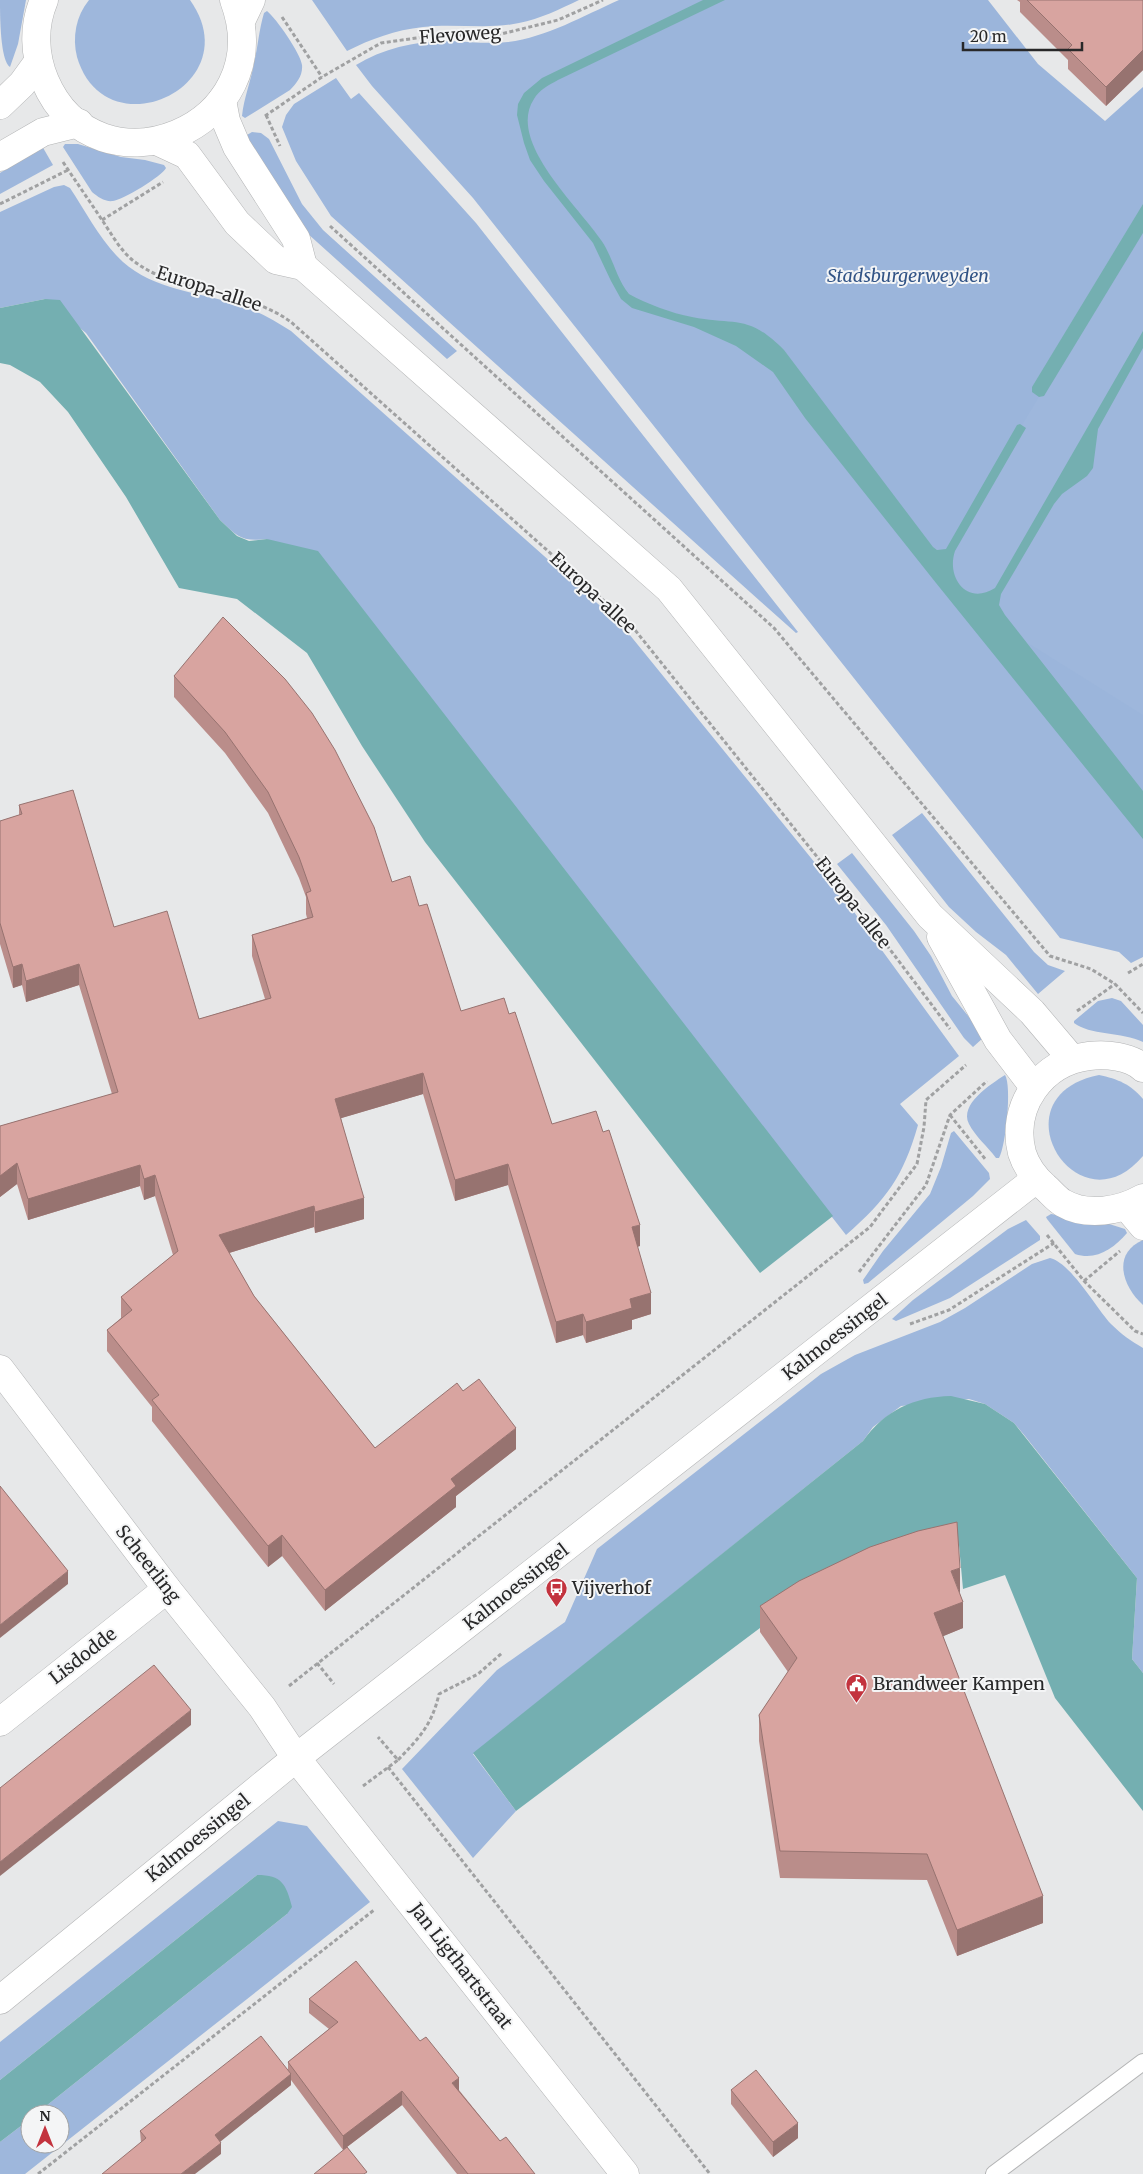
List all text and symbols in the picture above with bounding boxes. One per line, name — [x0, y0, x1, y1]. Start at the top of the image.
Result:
street label: Flevoweg — [418, 20, 502, 49]
scale bar — [963, 20, 1082, 52]
text: 20 m — [970, 27, 1007, 46]
street label: Europa-allee — [153, 261, 265, 316]
park label: Stadsburgerweyden — [827, 264, 989, 287]
street label: Europa-allee — [545, 547, 641, 638]
street label: Europa-allee — [811, 852, 896, 953]
street label: Kalmoessingel — [777, 1288, 892, 1385]
street label: Scheerling — [111, 1520, 186, 1607]
street label: Kalmoessingel — [458, 1538, 573, 1635]
bus stop icon: Vijverhof — [544, 1576, 568, 1607]
place label: Vijverhof — [571, 1576, 652, 1599]
street label: Lisdodde — [44, 1622, 121, 1689]
public building icon: Brandweer Kampen — [845, 1672, 869, 1703]
place label: Brandweer Kampen — [873, 1672, 1045, 1695]
street label: Kalmoessingel — [141, 1788, 255, 1887]
street label: Jan Ligthartstraat — [404, 1897, 518, 2033]
north arrow — [20, 2104, 70, 2154]
text: N — [39, 2107, 51, 2125]

